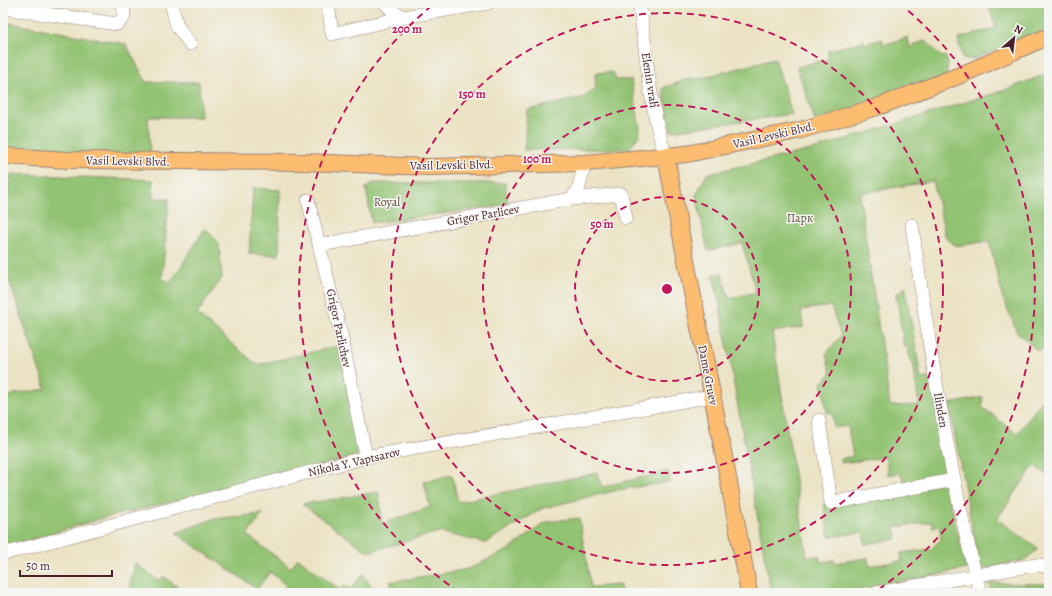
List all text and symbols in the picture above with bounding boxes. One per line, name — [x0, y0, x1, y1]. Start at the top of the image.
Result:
north arrow — [994, 18, 1034, 58]
text: 200 m — [392, 21, 422, 37]
text: N — [1011, 21, 1026, 38]
street label: Elenin vrah — [638, 51, 662, 110]
text: 150 m — [458, 86, 486, 102]
street label: Vasil Levski Blvd. — [730, 118, 817, 152]
text: 100 m — [523, 151, 551, 167]
street label: Vasil Levski Blvd. — [85, 152, 170, 170]
street label: Vasil Levski Blvd. — [409, 156, 494, 174]
park label: Royal — [374, 194, 400, 210]
street label: Grigor Parlicev — [446, 201, 521, 229]
park label: Парк — [787, 210, 813, 226]
text: 50 m — [590, 216, 614, 232]
centre of rings — [660, 282, 674, 296]
street label: Grigor Parlichev — [323, 287, 355, 369]
street label: Dame Gruev — [694, 343, 722, 407]
street label: Ilinden — [930, 391, 952, 429]
street label: Nikola Y. Vaptsarov — [306, 443, 402, 480]
scale bar — [20, 552, 112, 578]
text: 50 m — [26, 558, 50, 574]

